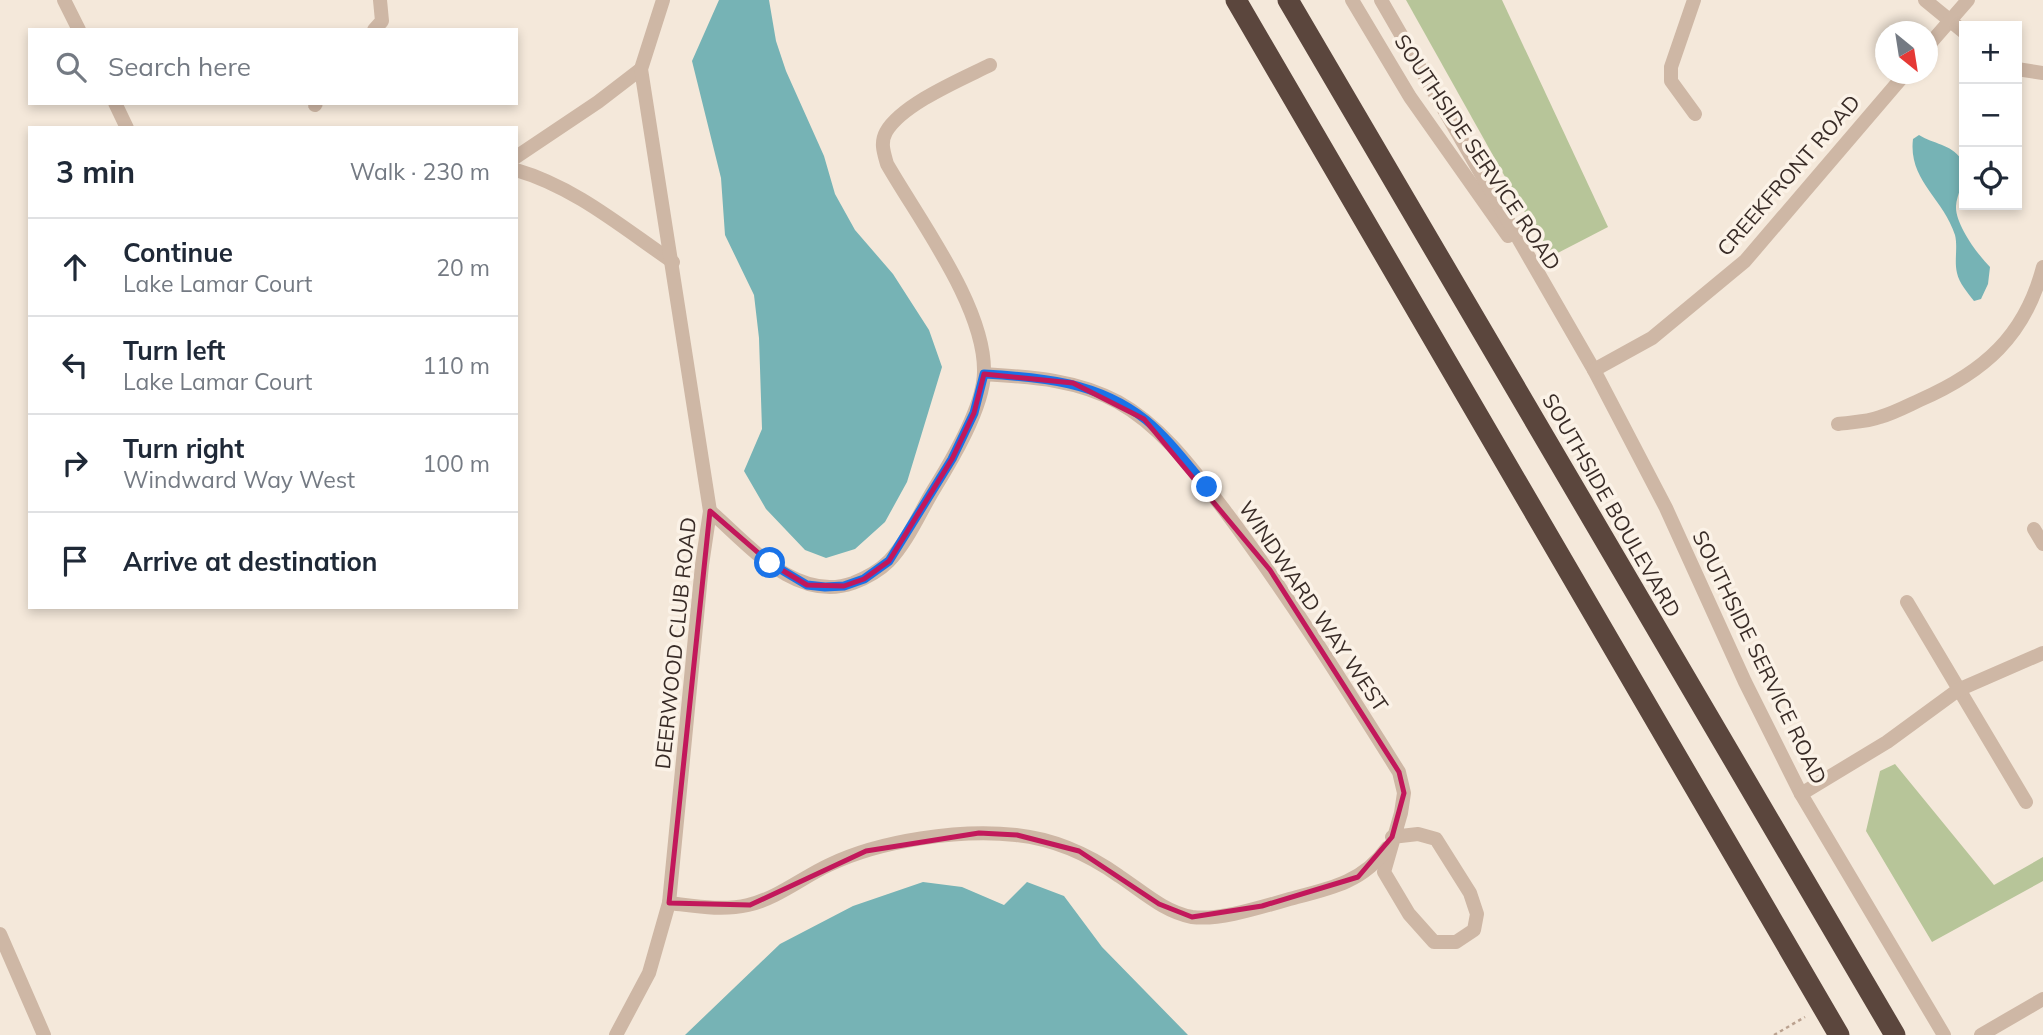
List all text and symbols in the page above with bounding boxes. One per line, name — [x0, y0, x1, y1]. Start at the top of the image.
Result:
north arrow — [1875, 21, 1938, 84]
map controls — [1959, 21, 2022, 210]
button: + — [1959, 21, 2022, 84]
search box — [28, 28, 518, 105]
street label: SOUTHSIDE SERVICE ROAD — [1389, 29, 1567, 275]
icon: search — [52, 48, 90, 86]
text: Search here — [108, 50, 251, 83]
button: − — [1959, 84, 2022, 147]
street label: CREEKFRONT ROAD — [1711, 89, 1865, 261]
button: locate — [1959, 147, 2022, 210]
text: 3 min — [56, 153, 135, 191]
text: Walk · 230 m — [350, 157, 490, 186]
text: Continue — [123, 236, 233, 269]
icon: ahead — [56, 248, 94, 286]
text: 20 m — [436, 253, 490, 282]
text: Lake Lamar Court — [123, 269, 312, 298]
text: Turn left — [123, 334, 225, 367]
icon: left — [56, 346, 94, 384]
text: 110 m — [422, 351, 490, 380]
text: Lake Lamar Court — [123, 367, 312, 396]
street label: SOUTHSIDE BOULEVARD — [1537, 388, 1687, 622]
text: Turn right — [123, 432, 244, 465]
icon: right — [56, 444, 94, 482]
text: 100 m — [422, 449, 490, 478]
text: Windward Way West — [123, 465, 355, 494]
route end — [1191, 471, 1222, 502]
street label: WINDWARD WAY WEST — [1234, 496, 1394, 717]
street label: DEERWOOD CLUB ROAD — [649, 516, 701, 770]
street label: SOUTHSIDE SERVICE ROAD — [1687, 526, 1833, 788]
icon: arrive — [56, 542, 94, 580]
text: Arrive at destination — [123, 545, 378, 578]
route start — [754, 547, 785, 578]

